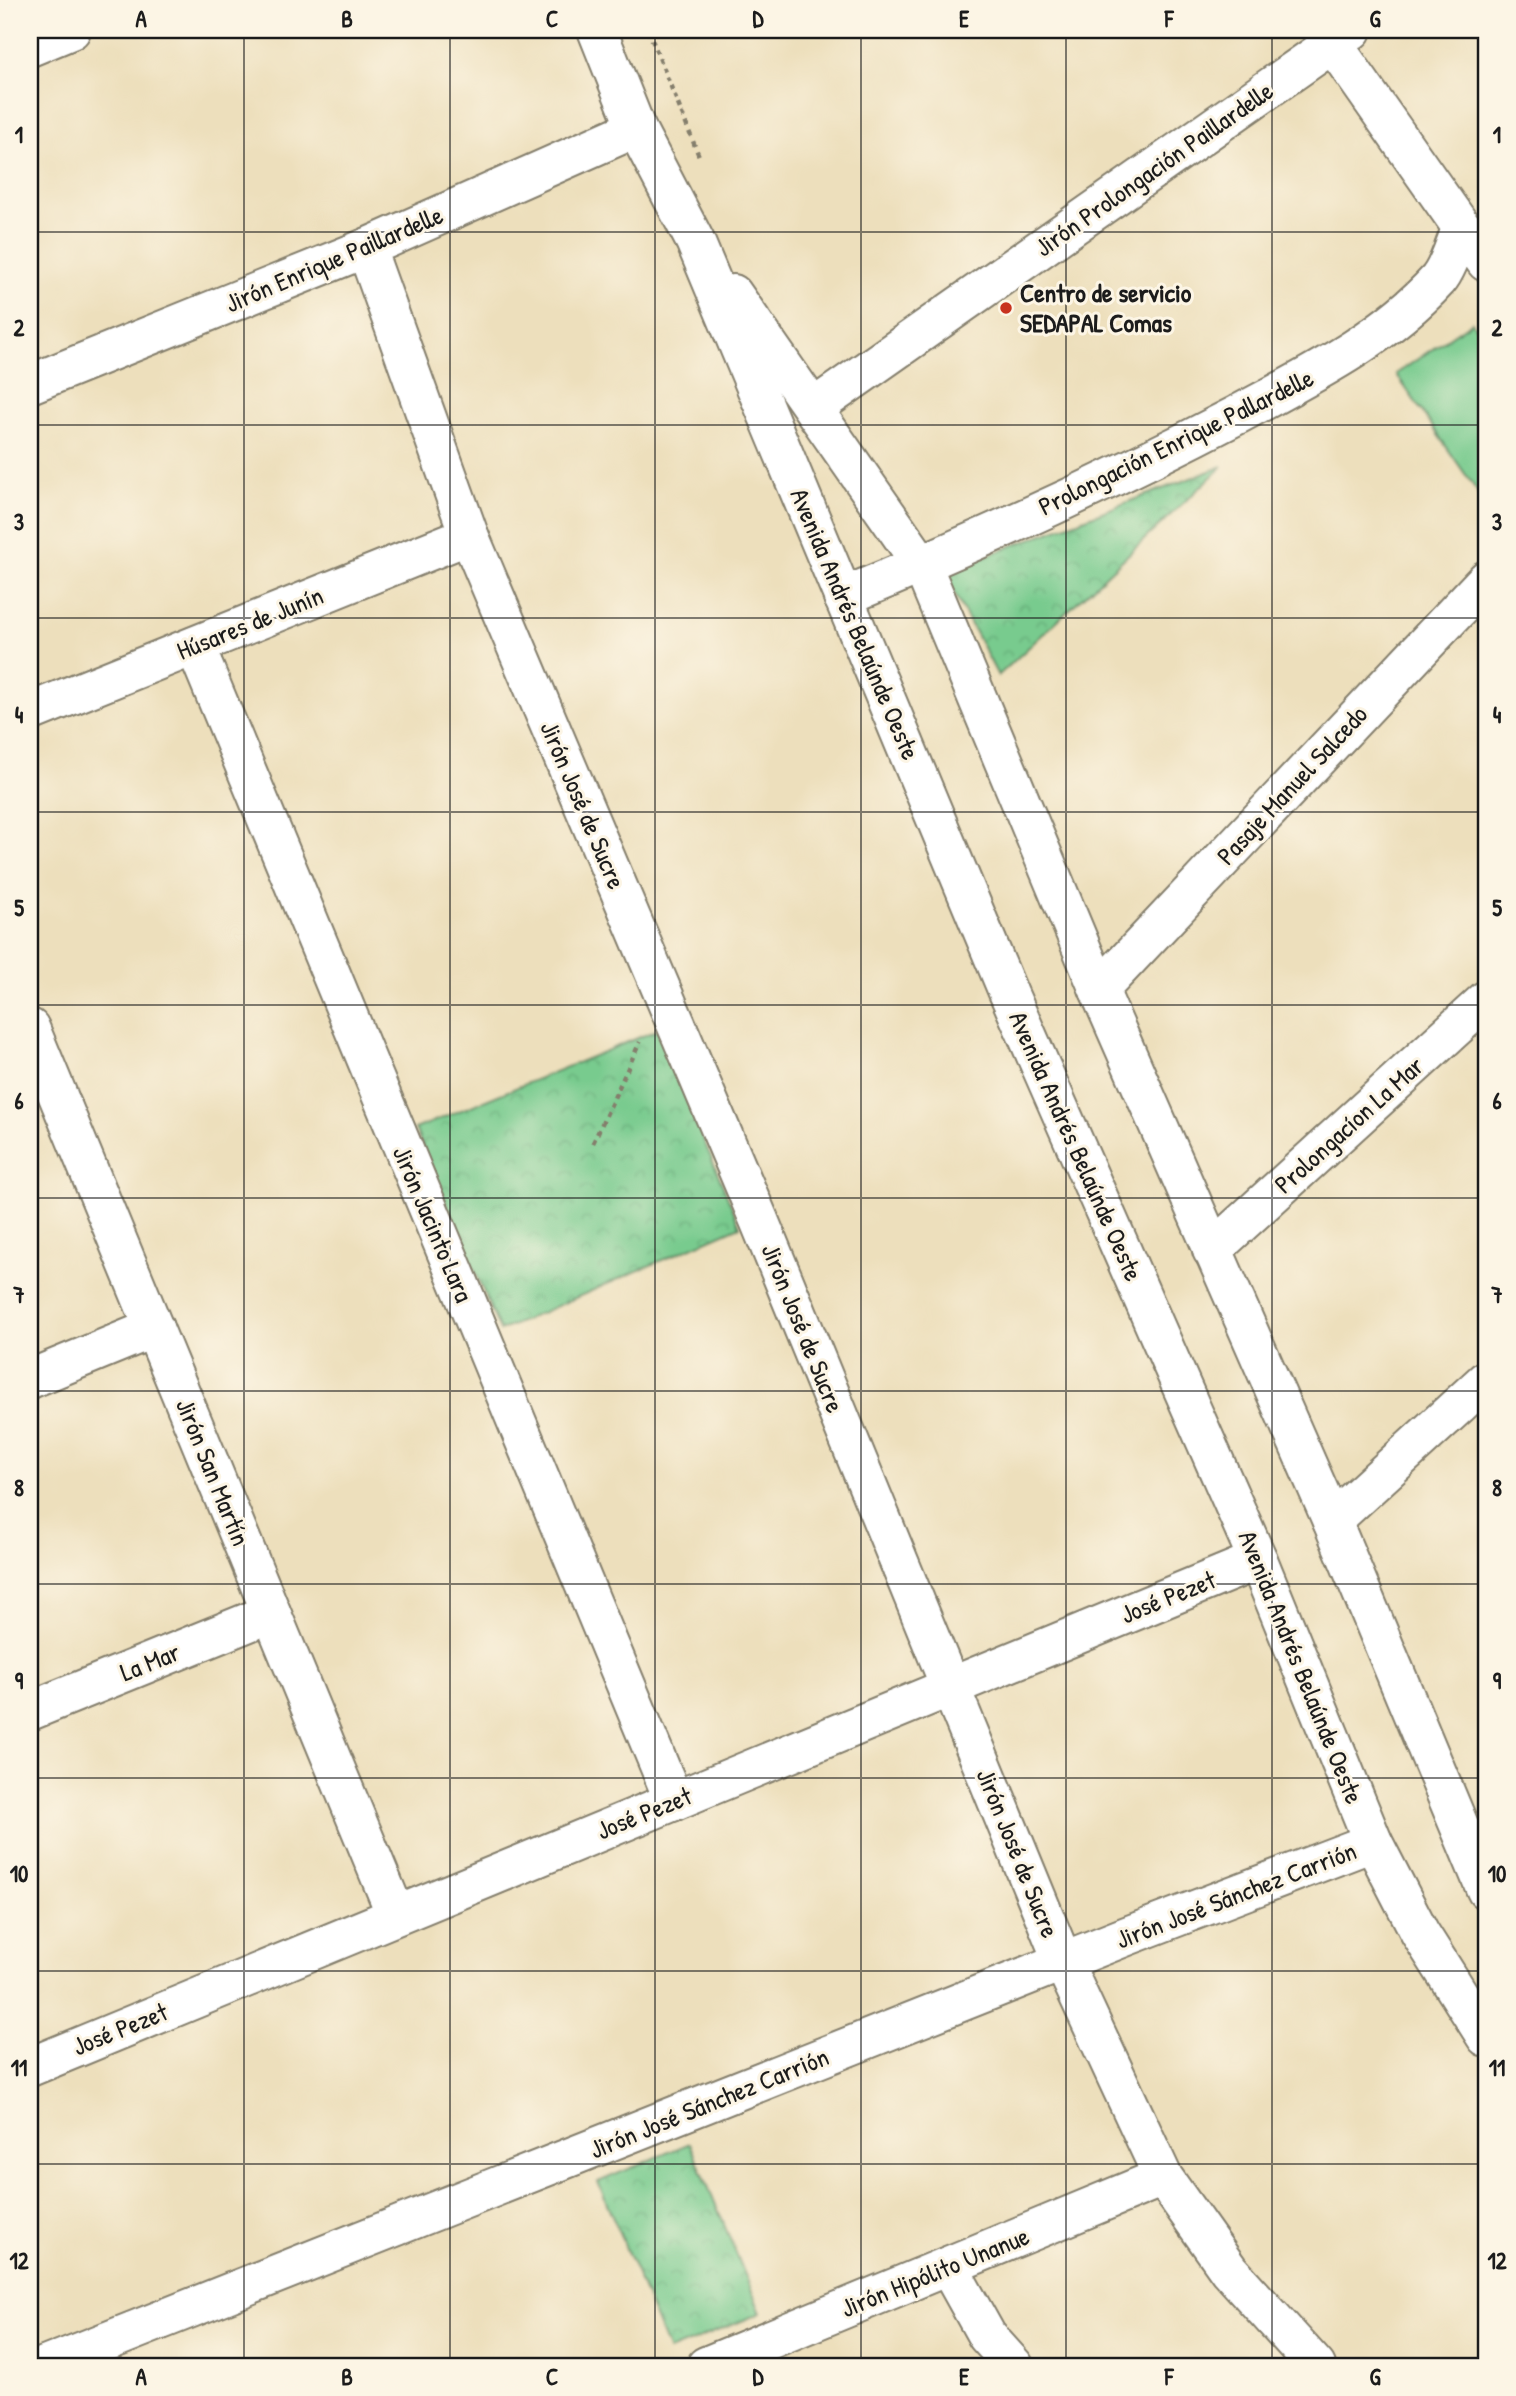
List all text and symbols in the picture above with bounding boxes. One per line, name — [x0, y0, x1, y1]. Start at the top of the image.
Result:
text: A — [135, 3, 147, 34]
text: B — [341, 3, 353, 34]
text: C — [546, 3, 558, 34]
text: D — [753, 3, 765, 34]
text: E — [959, 3, 970, 34]
text: F — [1164, 3, 1175, 34]
text: G — [1369, 3, 1381, 34]
street label: Jirón Prolongación Paillardelle — [1027, 73, 1280, 264]
text: 1 — [15, 119, 23, 150]
text: 1 — [1493, 119, 1501, 150]
street label: Jirón Enrique Paillardelle — [220, 197, 448, 320]
place label: Centro de servicio SEDAPAL Comas — [1020, 275, 1192, 340]
marker: Centro de servicio SEDAPAL Comas — [998, 300, 1014, 316]
text: 2 — [14, 312, 25, 343]
text: 2 — [1492, 312, 1503, 343]
street label: Prolongación Enrique Pallardelle — [1032, 360, 1319, 523]
street label: Avenida Andrés Belaúnde Oeste — [782, 483, 929, 765]
text: 3 — [14, 506, 24, 537]
text: 3 — [1492, 506, 1502, 537]
street label: Húsares de Junín — [171, 577, 328, 668]
street label: Pasaje Manuel Salcedo — [1208, 697, 1375, 872]
text: 4 — [15, 699, 24, 730]
text: 4 — [1493, 699, 1502, 730]
street label: Jirón José de Sucre — [532, 715, 635, 894]
text: 5 — [14, 892, 24, 923]
text: 5 — [1492, 892, 1502, 923]
street label: Avenida Andrés Belaúnde Oeste — [1001, 1005, 1152, 1286]
street label: Prolongacíon La Mar — [1267, 1048, 1431, 1201]
text: 6 — [14, 1085, 24, 1116]
text: 6 — [1492, 1085, 1502, 1116]
street label: Jirón Jacinto Lara — [385, 1140, 482, 1307]
street label: Jirón José de Sucre — [754, 1238, 853, 1418]
text: 7 — [12, 1279, 25, 1310]
text: 7 — [1490, 1279, 1503, 1310]
street label: Jirón San Martín — [168, 1393, 259, 1551]
text: 8 — [14, 1472, 24, 1503]
text: 8 — [1492, 1472, 1502, 1503]
street label: Avenida Andrés Belaúnde Oeste — [1231, 1525, 1372, 1809]
street label: José Pezet — [1115, 1561, 1222, 1631]
street label: La Mar — [115, 1634, 185, 1689]
text: 9 — [15, 1665, 24, 1696]
text: 9 — [1493, 1665, 1502, 1696]
street label: Jirón José de Sucre — [969, 1763, 1068, 1943]
street label: José Pezet — [591, 1777, 698, 1847]
street label: Jirón José Sánchez Carrión — [1111, 1833, 1361, 1957]
text: 10 — [10, 1858, 28, 1889]
text: 10 — [1488, 1858, 1506, 1889]
street label: José Pezet — [67, 1993, 174, 2063]
street label: Jirón José Sánchez Carrión — [584, 2039, 834, 2167]
text: 11 — [11, 2052, 27, 2083]
text: 11 — [1489, 2052, 1505, 2083]
street label: Jirón Hipólito Unanue — [835, 2218, 1034, 2325]
text: 12 — [9, 2245, 29, 2276]
text: 12 — [1487, 2245, 1507, 2276]
text: A — [135, 2361, 147, 2392]
text: B — [341, 2361, 353, 2392]
text: C — [546, 2361, 558, 2392]
text: D — [753, 2361, 765, 2392]
text: E — [959, 2361, 970, 2392]
text: F — [1164, 2361, 1175, 2392]
text: G — [1369, 2361, 1381, 2392]

